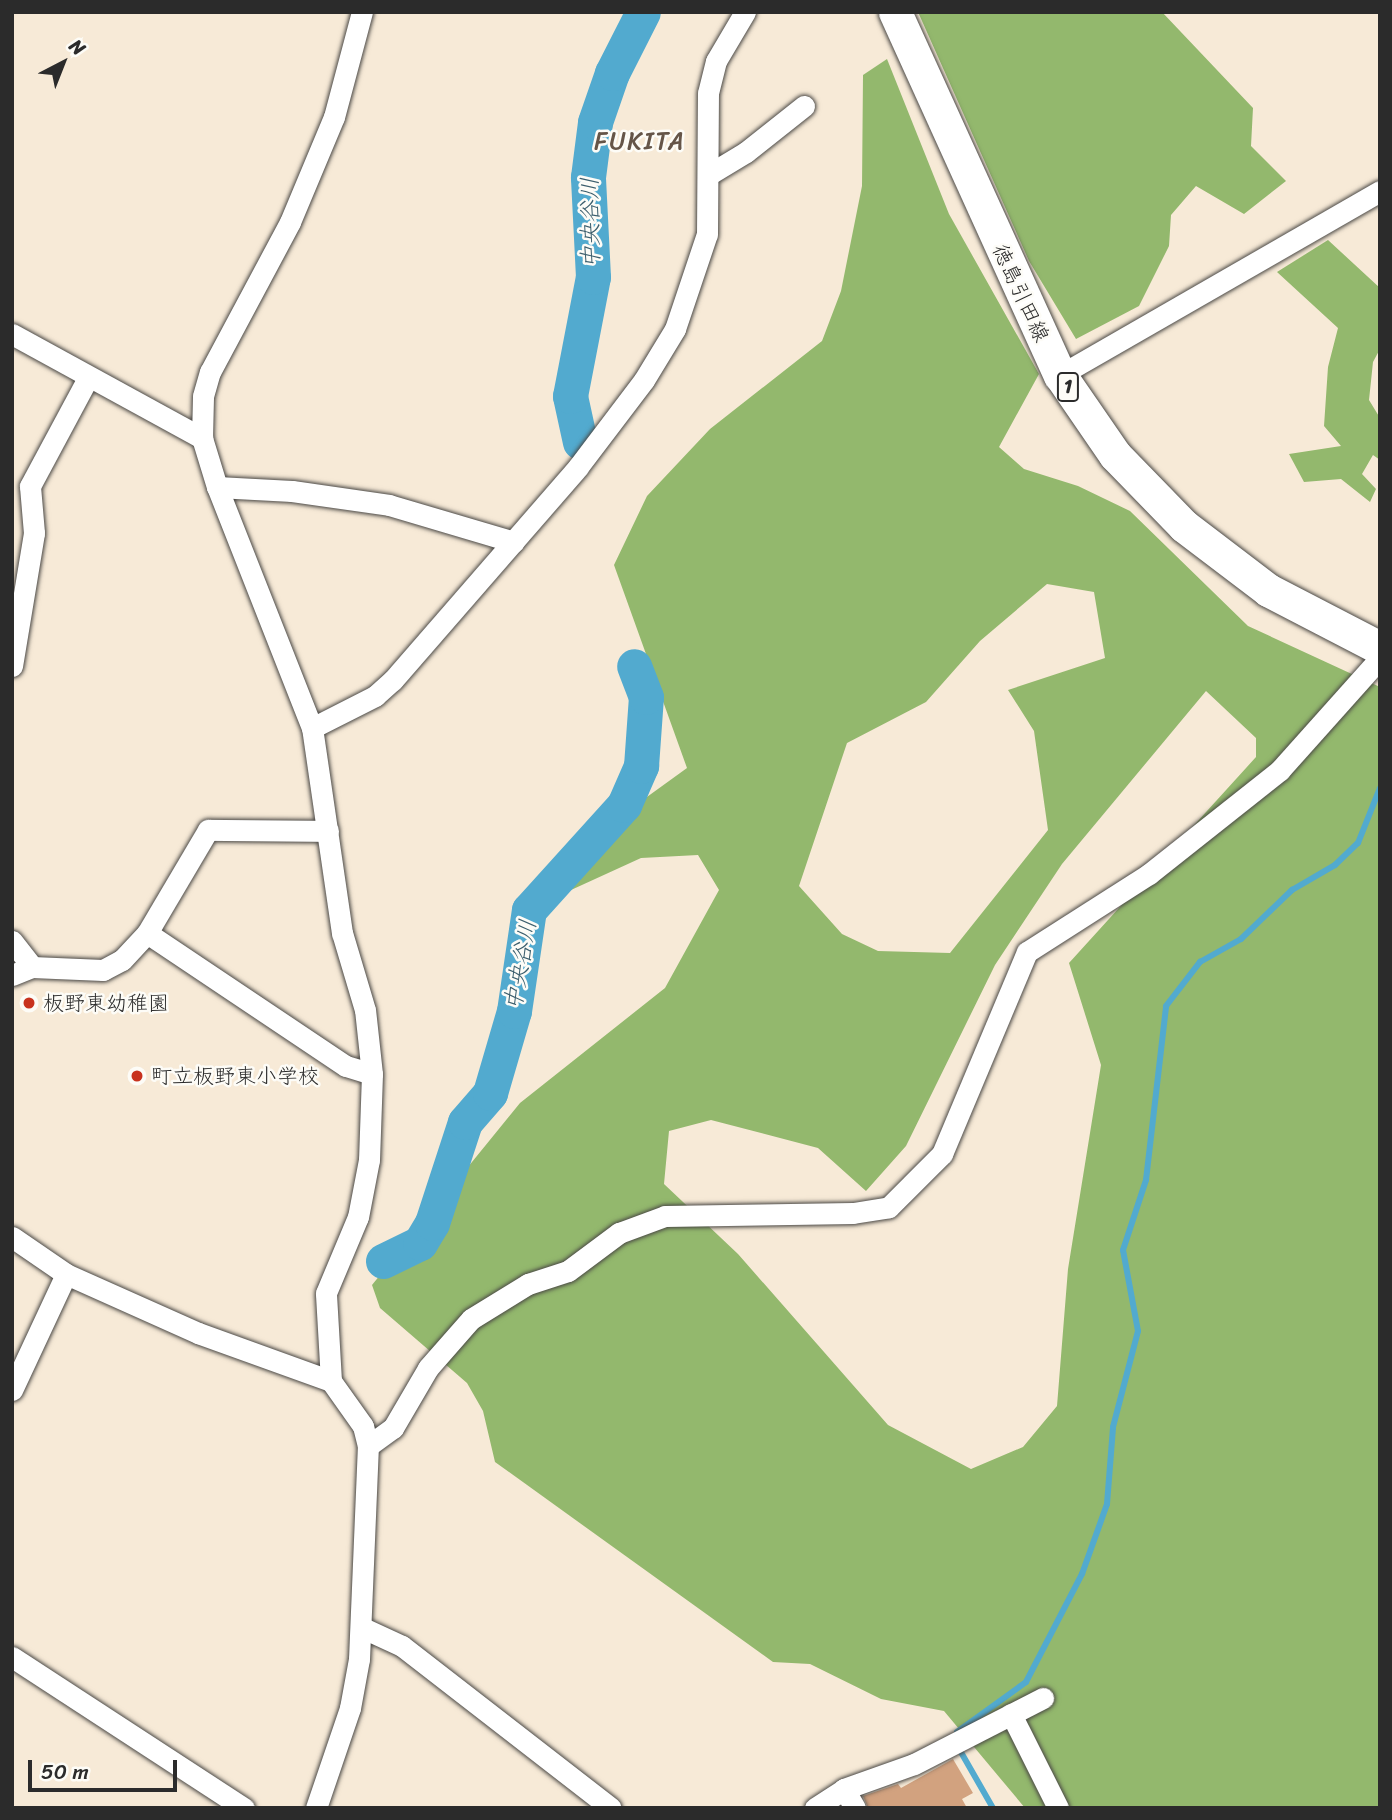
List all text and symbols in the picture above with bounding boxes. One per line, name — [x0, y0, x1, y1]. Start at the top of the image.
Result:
north arrow — [28, 28, 98, 98]
text: N — [61, 30, 93, 64]
district label: FUKITA — [597, 128, 683, 156]
water label: 中央谷川 — [576, 177, 606, 269]
street label: 徳島引田線 — [987, 240, 1055, 346]
road number: 1 — [1056, 372, 1080, 402]
water label: 中央谷川 — [499, 917, 543, 1013]
place label: 板野東幼稚園 — [43, 990, 169, 1016]
marker: 板野東幼稚園 — [21, 995, 37, 1011]
place label: 町立板野東小学校 — [151, 1063, 319, 1089]
marker: 町立板野東小学校 — [129, 1068, 145, 1084]
scale bar — [32, 1746, 180, 1790]
text: 50 m — [41, 1753, 89, 1791]

